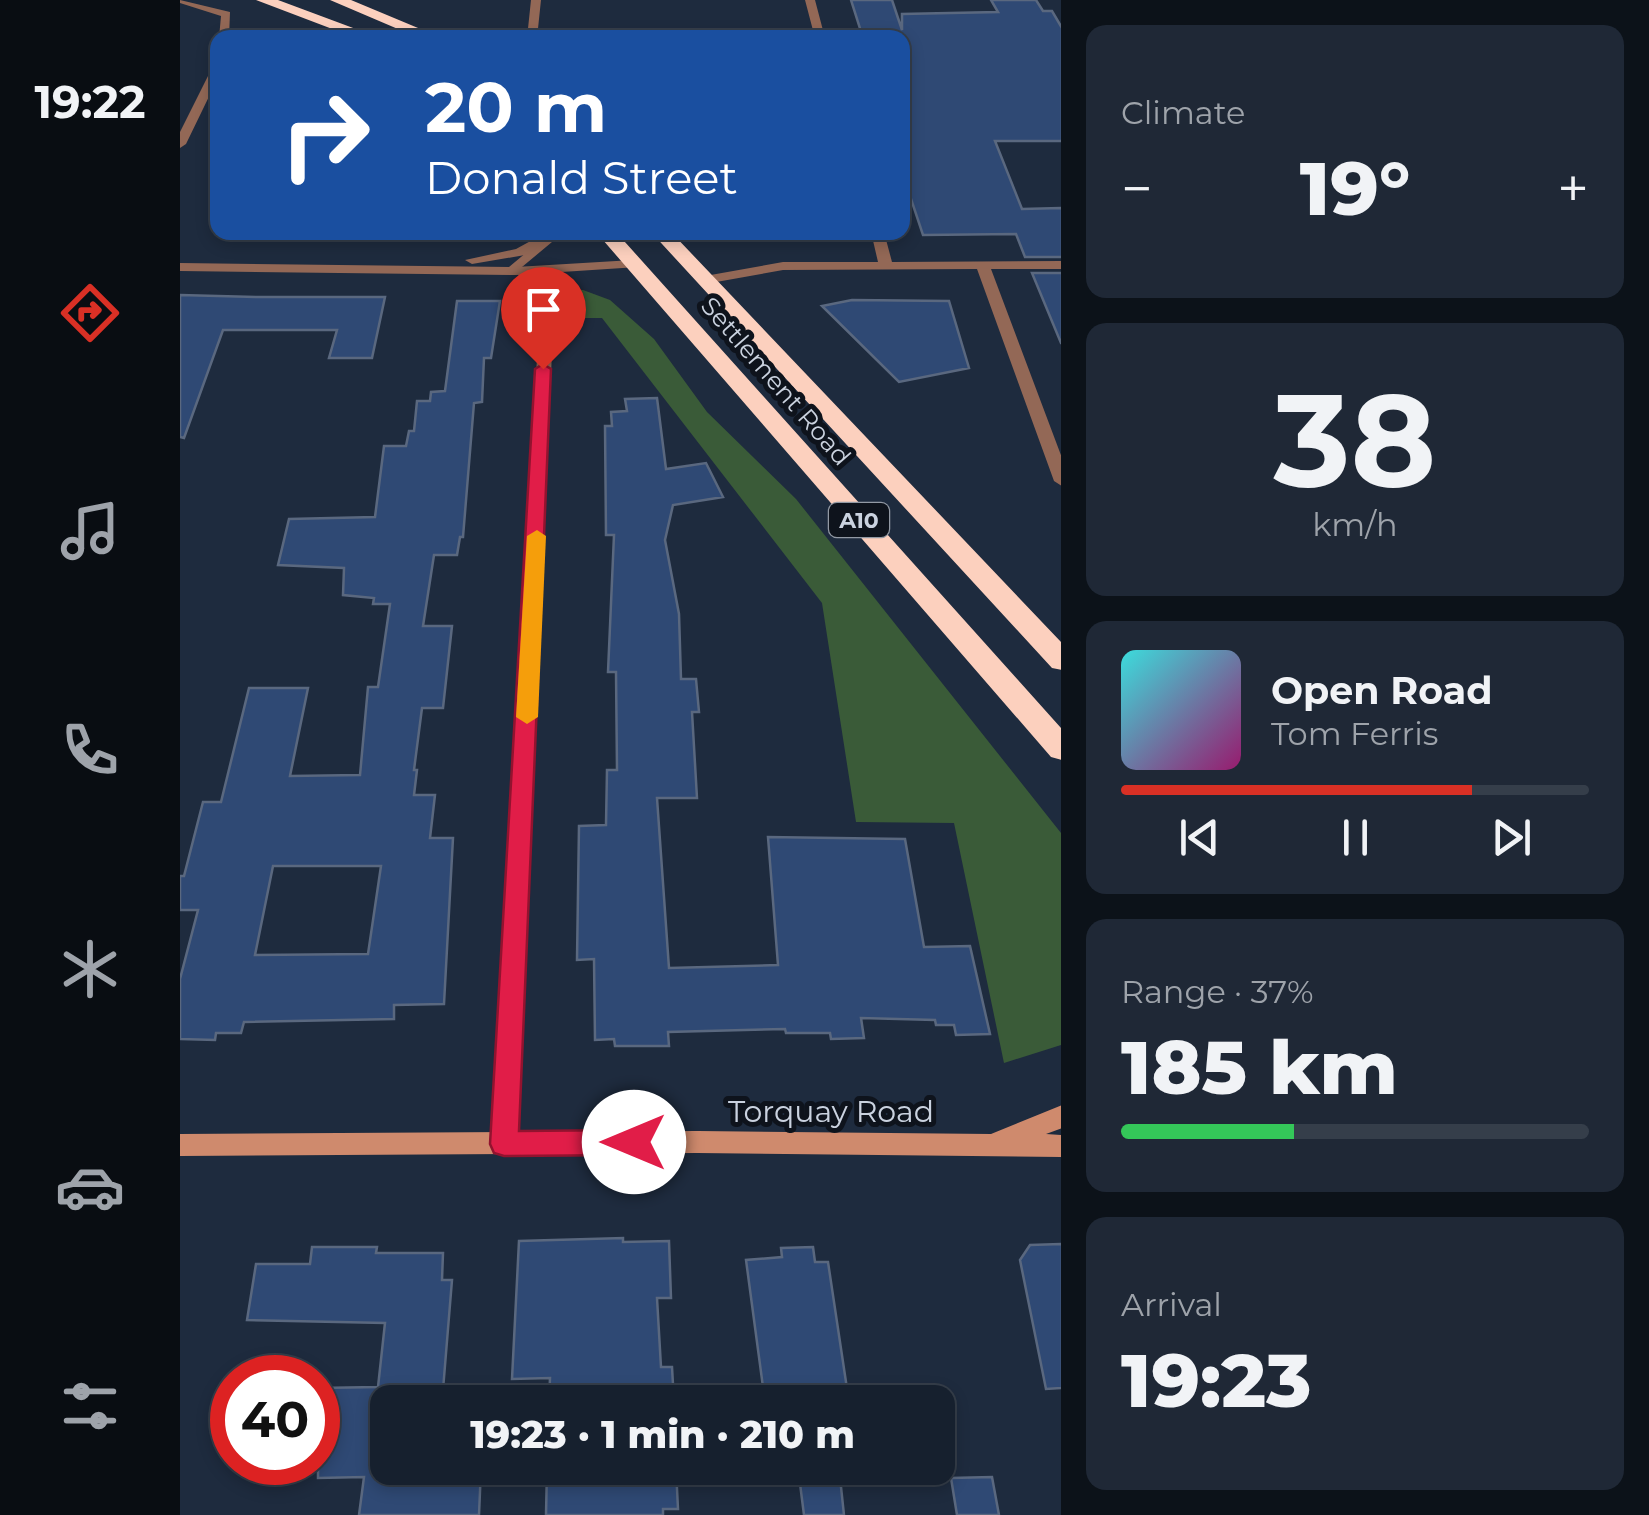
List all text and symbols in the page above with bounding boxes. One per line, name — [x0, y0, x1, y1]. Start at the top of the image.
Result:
text: 20 m — [425, 64, 607, 150]
icon: right — [260, 70, 390, 200]
text: 19:22 — [34, 74, 146, 129]
text: Climate — [1121, 93, 1245, 132]
text: 19° — [1300, 142, 1410, 234]
text: Donald Street — [425, 150, 738, 205]
text: − — [1121, 155, 1153, 222]
text: + — [1557, 155, 1589, 222]
pin — [501, 267, 586, 370]
icon: directions — [55, 278, 125, 348]
icon: arrive — [516, 282, 571, 337]
street label: Settlement Road — [695, 291, 857, 471]
text: 38 — [1274, 360, 1436, 519]
icon: music — [55, 496, 125, 566]
road number: A10 — [829, 503, 889, 537]
text: km/h — [1312, 505, 1398, 544]
text: Open Road — [1271, 667, 1493, 714]
text: Tom Ferris — [1271, 714, 1438, 753]
icon: phone — [55, 715, 125, 785]
icon: previous — [1172, 810, 1227, 865]
icon: pause — [1328, 810, 1383, 865]
icon: next — [1484, 810, 1539, 865]
icon: climate — [55, 934, 125, 1004]
text: Range · 37% — [1121, 972, 1314, 1011]
text: 185 km — [1121, 1021, 1398, 1113]
position arrow — [582, 1090, 686, 1194]
street label: Torquay Road — [728, 1093, 934, 1130]
icon: car — [55, 1152, 125, 1222]
text: Arrival — [1121, 1285, 1222, 1324]
text: 19:23 — [1121, 1334, 1311, 1426]
speed limit sign: 40 — [210, 1355, 340, 1485]
icon: filters — [55, 1371, 125, 1441]
text: 19:23 · 1 min · 210 m — [470, 1411, 855, 1458]

